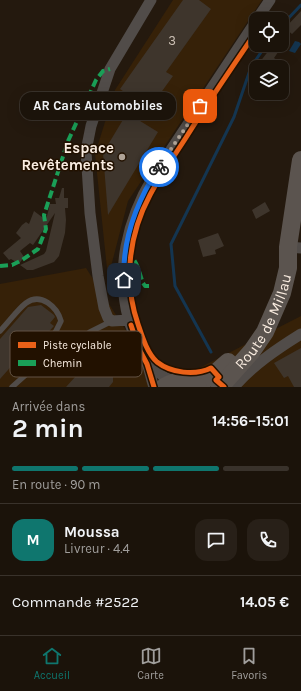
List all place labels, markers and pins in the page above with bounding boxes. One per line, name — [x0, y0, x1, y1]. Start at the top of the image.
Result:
pin — [183, 89, 217, 123]
callout: AR Cars Automobiles — [20, 92, 176, 120]
place label: Espace Revêtements — [21, 139, 114, 174]
marker: Espace Revêtements — [117, 152, 127, 162]
pin — [107, 263, 141, 297]

